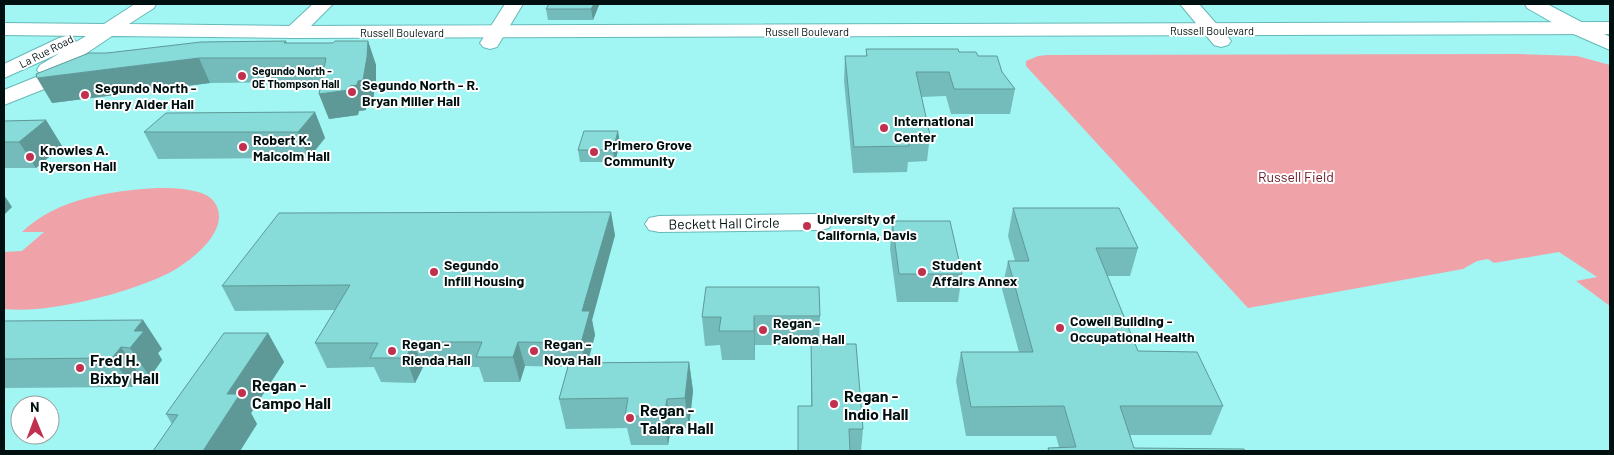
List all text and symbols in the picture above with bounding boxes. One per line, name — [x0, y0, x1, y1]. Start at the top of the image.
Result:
street label: Russell Boulevard — [1170, 24, 1254, 37]
street label: Russell Boulevard — [765, 25, 849, 38]
street label: Russell Boulevard — [360, 26, 444, 39]
street label: La Rue Road — [17, 32, 75, 70]
place label: Segundo North - OE Thompson Hall — [252, 64, 340, 90]
marker: Segundo North - OE Thompson Hall — [236, 70, 248, 82]
place label: Segundo North - R. Bryan Miller Hall — [362, 76, 479, 109]
place label: Segundo North - Henry Alder Hall — [95, 79, 197, 112]
marker: Segundo North - R. Bryan Miller Hall — [346, 86, 358, 98]
marker: Segundo North - Henry Alder Hall — [79, 89, 91, 101]
place label: International Center — [894, 112, 974, 145]
marker: International Center — [878, 122, 890, 134]
place label: Robert K. Malcolm Hall — [253, 131, 330, 164]
place label: Primero Grove Community — [604, 136, 692, 169]
place label: Knowles A. Ryerson Hall — [40, 141, 116, 174]
marker: Robert K. Malcolm Hall — [237, 141, 249, 153]
marker: Primero Grove Community — [588, 146, 600, 158]
marker: Knowles A. Ryerson Hall — [24, 151, 36, 163]
park label: Russell Field — [1258, 168, 1334, 185]
place label: University of California, Davis — [817, 210, 917, 243]
street label: Beckett Hall Circle — [668, 214, 780, 232]
marker: University of California, Davis — [801, 220, 813, 232]
place label: Segundo Infill Housing — [444, 256, 524, 289]
place label: Student Affairs Annex — [932, 256, 1018, 289]
marker: Segundo Infill Housing — [428, 266, 440, 278]
marker: Student Affairs Annex — [916, 266, 928, 278]
place label: Cowell Building - Occupational Health — [1070, 312, 1195, 345]
place label: Regan - Paloma Hall — [773, 314, 845, 347]
marker: Cowell Building - Occupational Health — [1054, 322, 1066, 334]
marker: Regan - Paloma Hall — [757, 324, 769, 336]
place label: Regan - Rienda Hall — [402, 335, 471, 368]
place label: Regan - Nova Hall — [544, 335, 601, 368]
marker: Regan - Rienda Hall — [386, 345, 398, 357]
marker: Regan - Nova Hall — [528, 345, 540, 357]
place label: Fred H. Bixby Hall — [90, 350, 159, 387]
marker: Fred H. Bixby Hall — [74, 362, 86, 374]
place label: Regan - Campo Hall — [252, 375, 331, 412]
place label: Regan - Indio Hall — [844, 386, 909, 423]
marker: Regan - Campo Hall — [236, 387, 248, 399]
north arrow — [10, 395, 60, 445]
text: N — [30, 398, 40, 415]
marker: Regan - Indio Hall — [828, 398, 840, 410]
place label: Regan - Talara Hall — [640, 400, 714, 437]
marker: Regan - Talara Hall — [624, 412, 636, 424]

